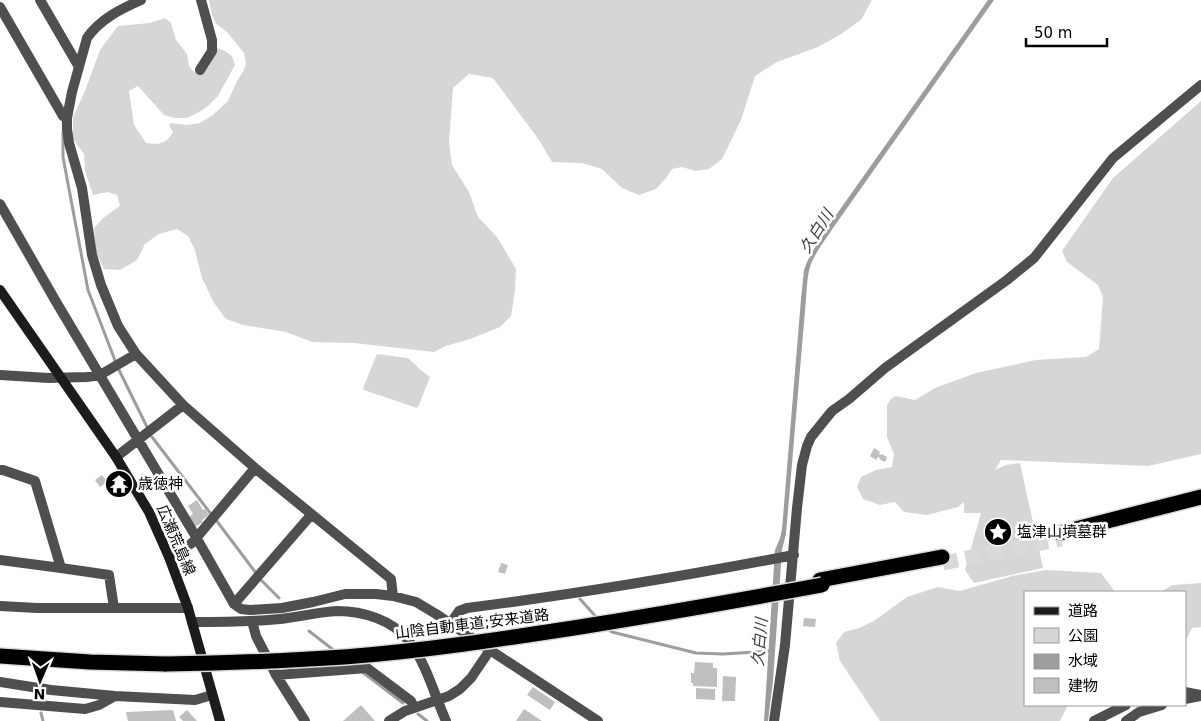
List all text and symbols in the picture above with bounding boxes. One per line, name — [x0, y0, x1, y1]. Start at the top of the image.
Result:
scale bar — [1026, 15, 1107, 47]
text: 50 m — [1034, 24, 1072, 42]
water label: 久白川 — [796, 204, 838, 257]
temple icon: 歳徳神 — [104, 469, 134, 499]
place label: 歳徳神 — [138, 475, 183, 493]
street label: 広瀬荒島線 — [153, 502, 199, 578]
place icon: 塩津山墳墓群 — [983, 517, 1013, 547]
place label: 塩津山墳墓群 — [1017, 523, 1107, 541]
legend — [1024, 591, 1186, 706]
text: 道路 — [1068, 602, 1098, 620]
street label: 山陰自動車道;安来道路 — [394, 606, 550, 642]
water label: 久白川 — [748, 615, 771, 667]
text: 公園 — [1068, 627, 1098, 645]
text: 水域 — [1068, 652, 1098, 670]
north arrow — [15, 656, 65, 706]
text: 建物 — [1068, 677, 1098, 695]
text: N — [33, 686, 46, 702]

